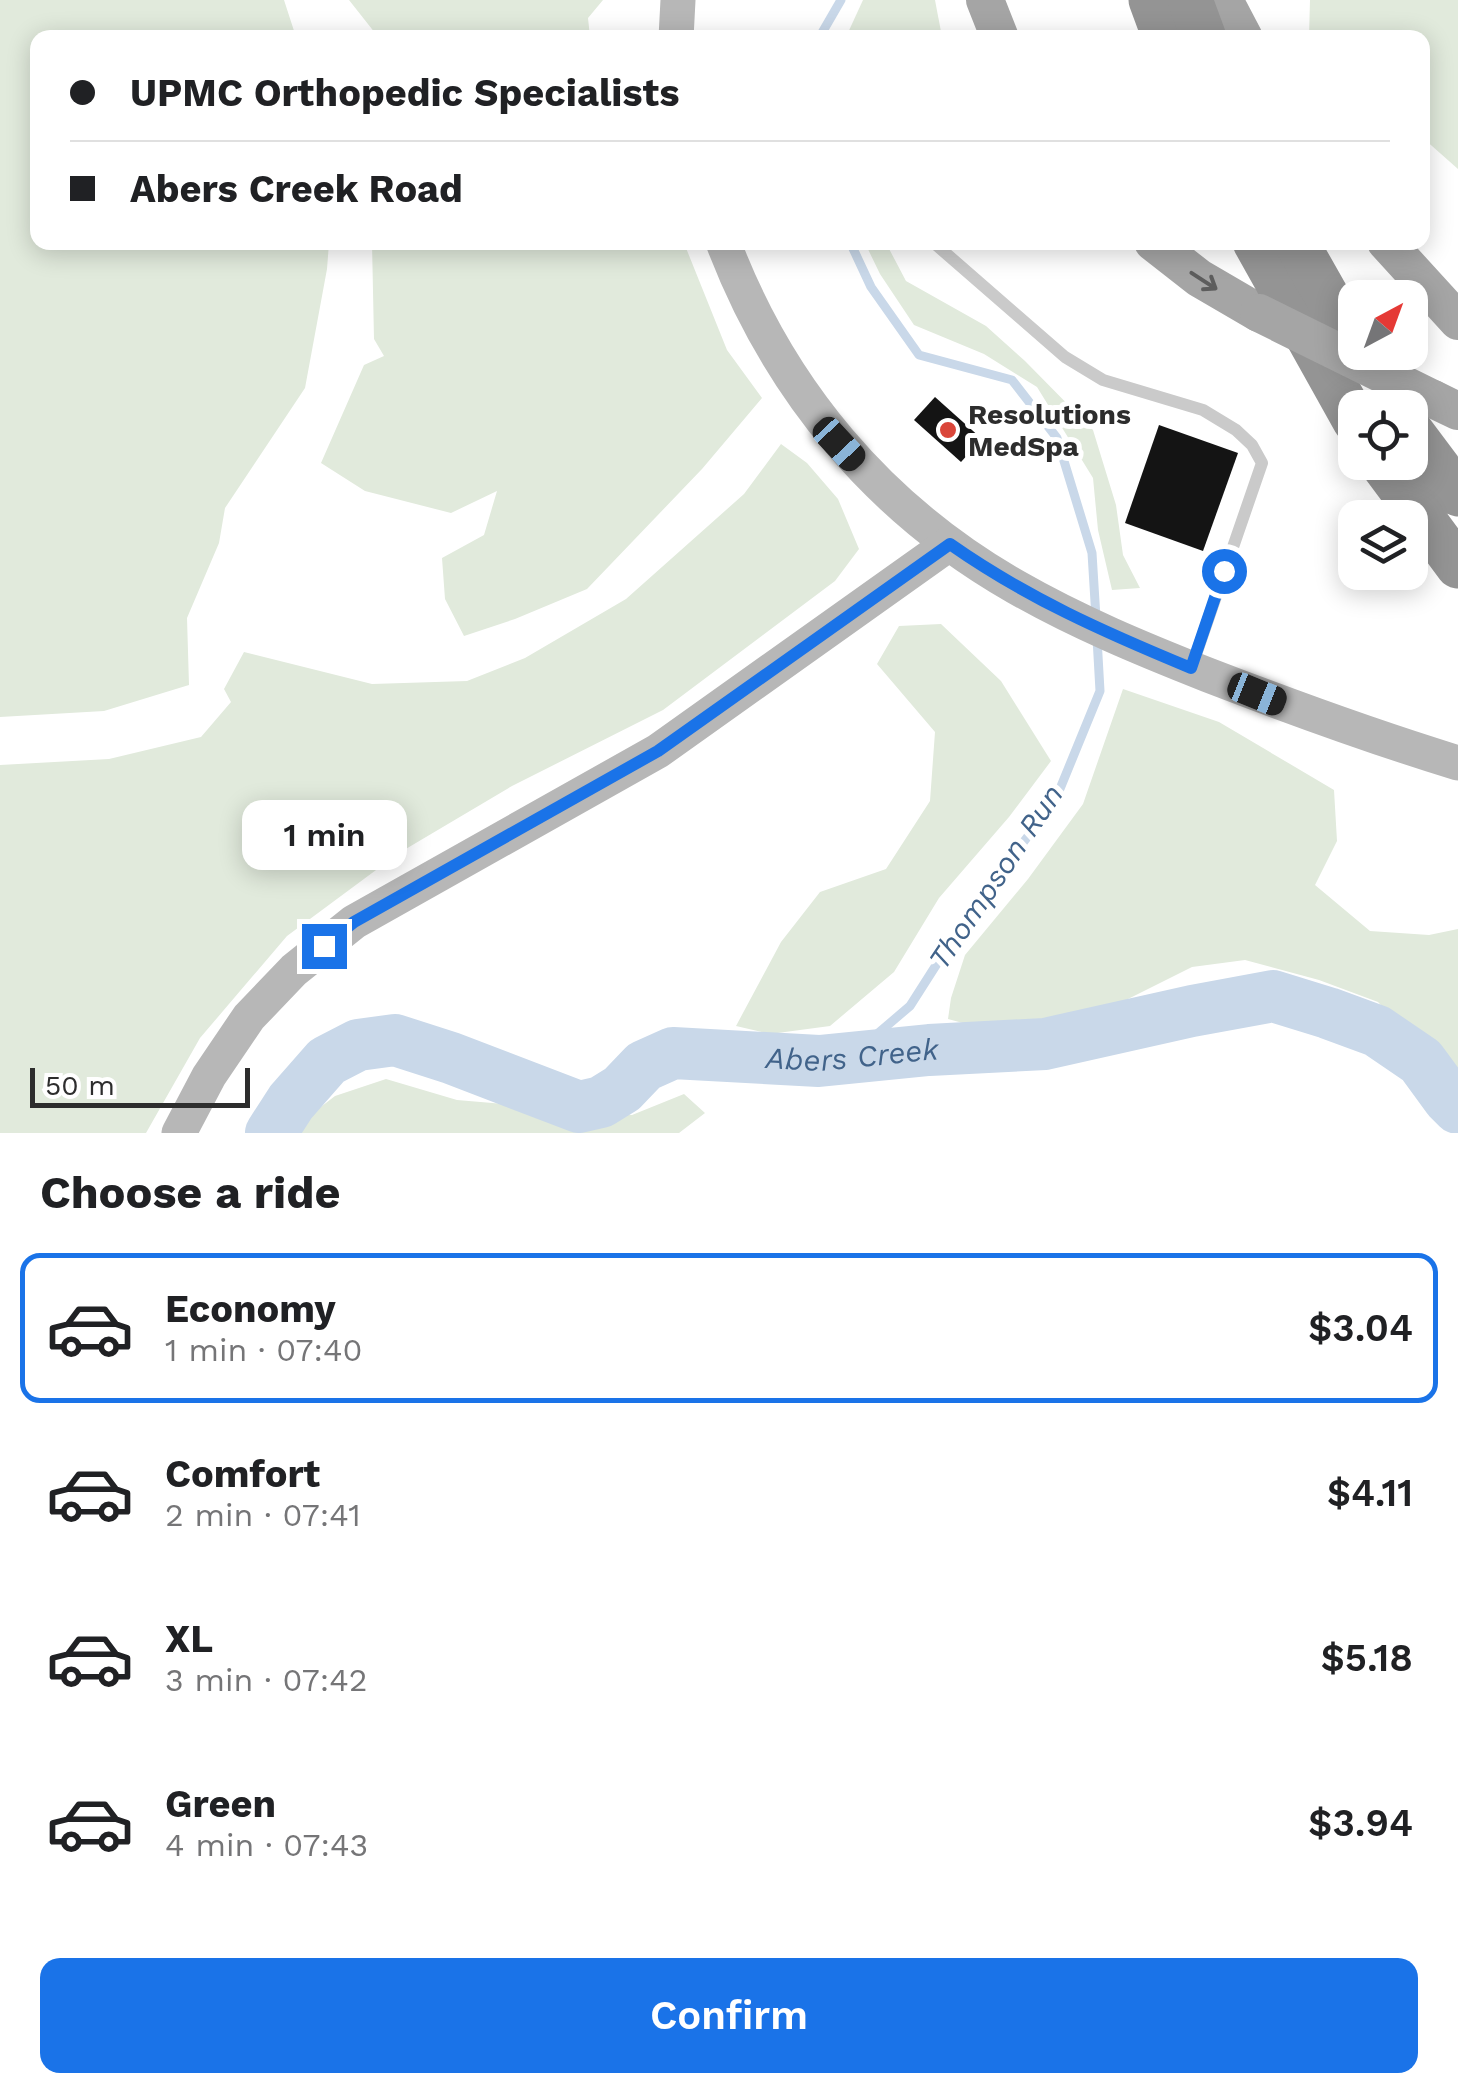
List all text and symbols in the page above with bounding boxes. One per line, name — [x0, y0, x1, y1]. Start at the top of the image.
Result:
text: UPMC Orthopedic Specialists — [130, 71, 679, 115]
text: Abers Creek Road — [130, 167, 463, 211]
one-way arrow — [1189, 270, 1217, 291]
north arrow — [1338, 280, 1428, 370]
map controls — [1338, 280, 1428, 590]
button: locate — [1338, 390, 1428, 480]
place label: Resolutions MedSpa — [968, 398, 1131, 463]
car — [808, 412, 870, 476]
marker: Resolutions MedSpa — [937, 419, 959, 441]
button: layers — [1338, 500, 1428, 590]
route start — [1202, 549, 1247, 594]
car — [1224, 669, 1290, 719]
water label: Thompson Run — [921, 778, 1070, 976]
callout: 1 min — [242, 801, 406, 871]
text: 1 min — [283, 816, 366, 854]
route end — [302, 924, 347, 969]
water label: Abers Creek — [763, 1031, 941, 1078]
scale bar — [30, 1063, 250, 1108]
text: 50 m — [45, 1069, 115, 1102]
text: Choose a ride — [40, 1166, 340, 1219]
icon: car — [45, 1283, 135, 1373]
text: Economy — [165, 1287, 336, 1331]
text: $3.04 — [1308, 1306, 1413, 1350]
text: 1 min · 07:40 — [165, 1331, 362, 1369]
icon: car — [45, 1448, 135, 1538]
text: Comfort — [165, 1452, 320, 1496]
text: $4.11 — [1327, 1471, 1413, 1515]
text: 2 min · 07:41 — [165, 1496, 361, 1534]
icon: car — [45, 1613, 135, 1703]
text: XL — [165, 1617, 213, 1661]
text: $5.18 — [1321, 1636, 1413, 1680]
text: 3 min · 07:42 — [165, 1661, 367, 1699]
icon: car — [45, 1778, 135, 1868]
text: Green — [165, 1782, 276, 1826]
text: $3.94 — [1308, 1801, 1413, 1845]
text: 4 min · 07:43 — [165, 1826, 368, 1864]
button: Confirm — [40, 1958, 1418, 2073]

